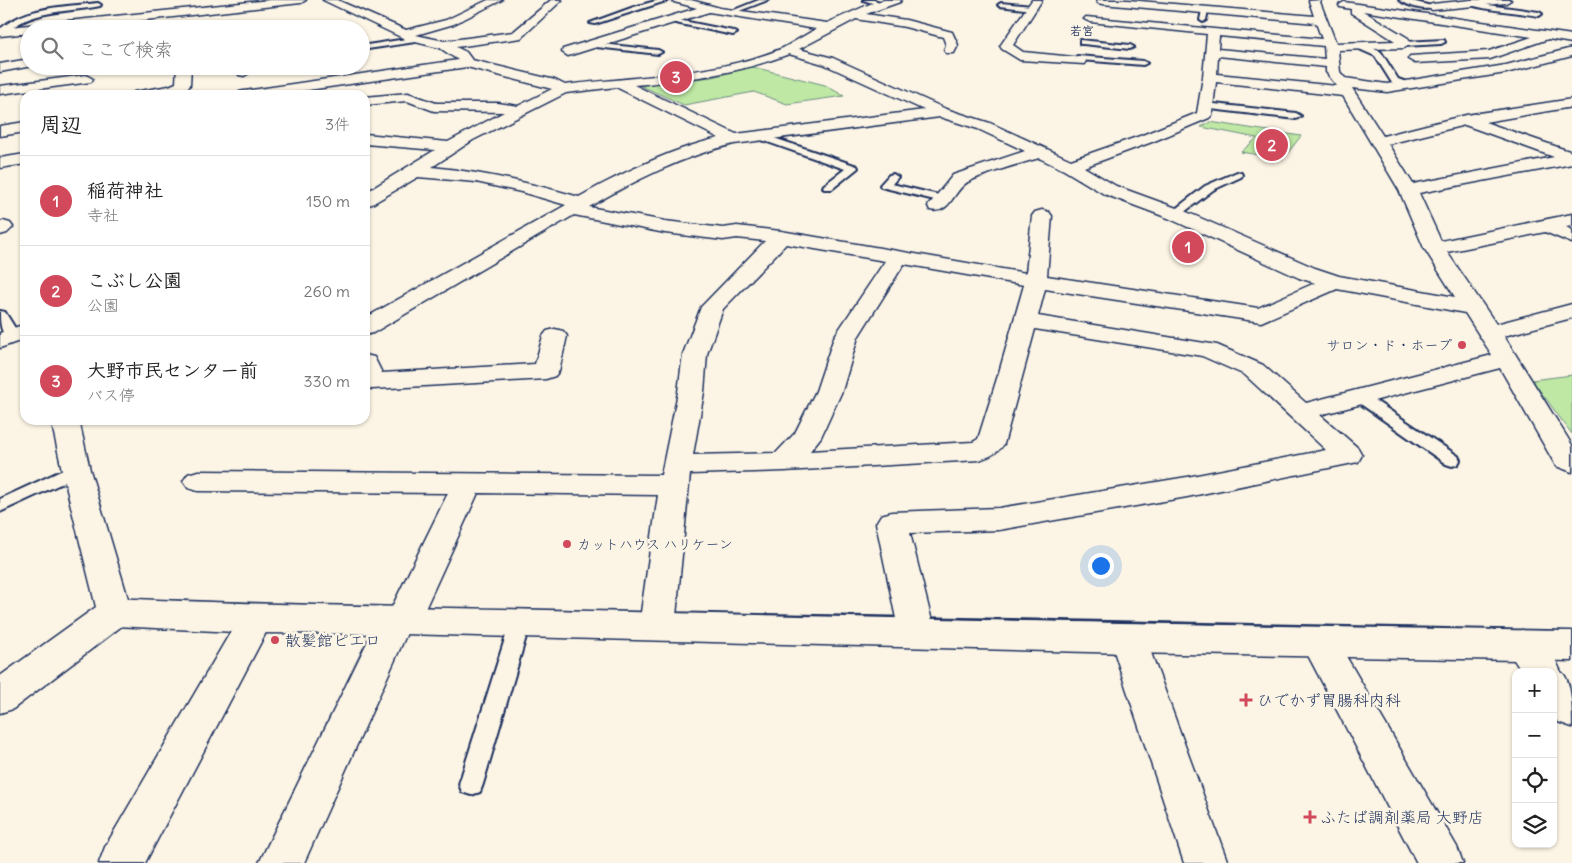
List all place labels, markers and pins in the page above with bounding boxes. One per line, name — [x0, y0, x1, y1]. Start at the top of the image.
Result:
pin: 3 — [660, 58, 692, 96]
pin: 2 — [1256, 126, 1288, 164]
pin: 1 — [1172, 228, 1204, 266]
place label: サロン・ド・ホープ — [1327, 336, 1452, 354]
marker: サロン・ド・ホープ — [1456, 339, 1468, 351]
place label: カットハウス ハリケーン — [577, 535, 733, 553]
marker: カットハウス ハリケーン — [561, 538, 573, 550]
place label: 散髪館ピエロ — [285, 630, 381, 650]
marker: 散髪館ピエロ — [269, 634, 281, 646]
place label: ひでかず胃腸科内科 — [1257, 690, 1401, 710]
marker: ひでかず胃腸科内科 — [1239, 693, 1253, 707]
place label: ふたば調剤薬局 大野店 — [1320, 807, 1484, 827]
marker: ふたば調剤薬局 大野店 — [1304, 811, 1316, 823]

